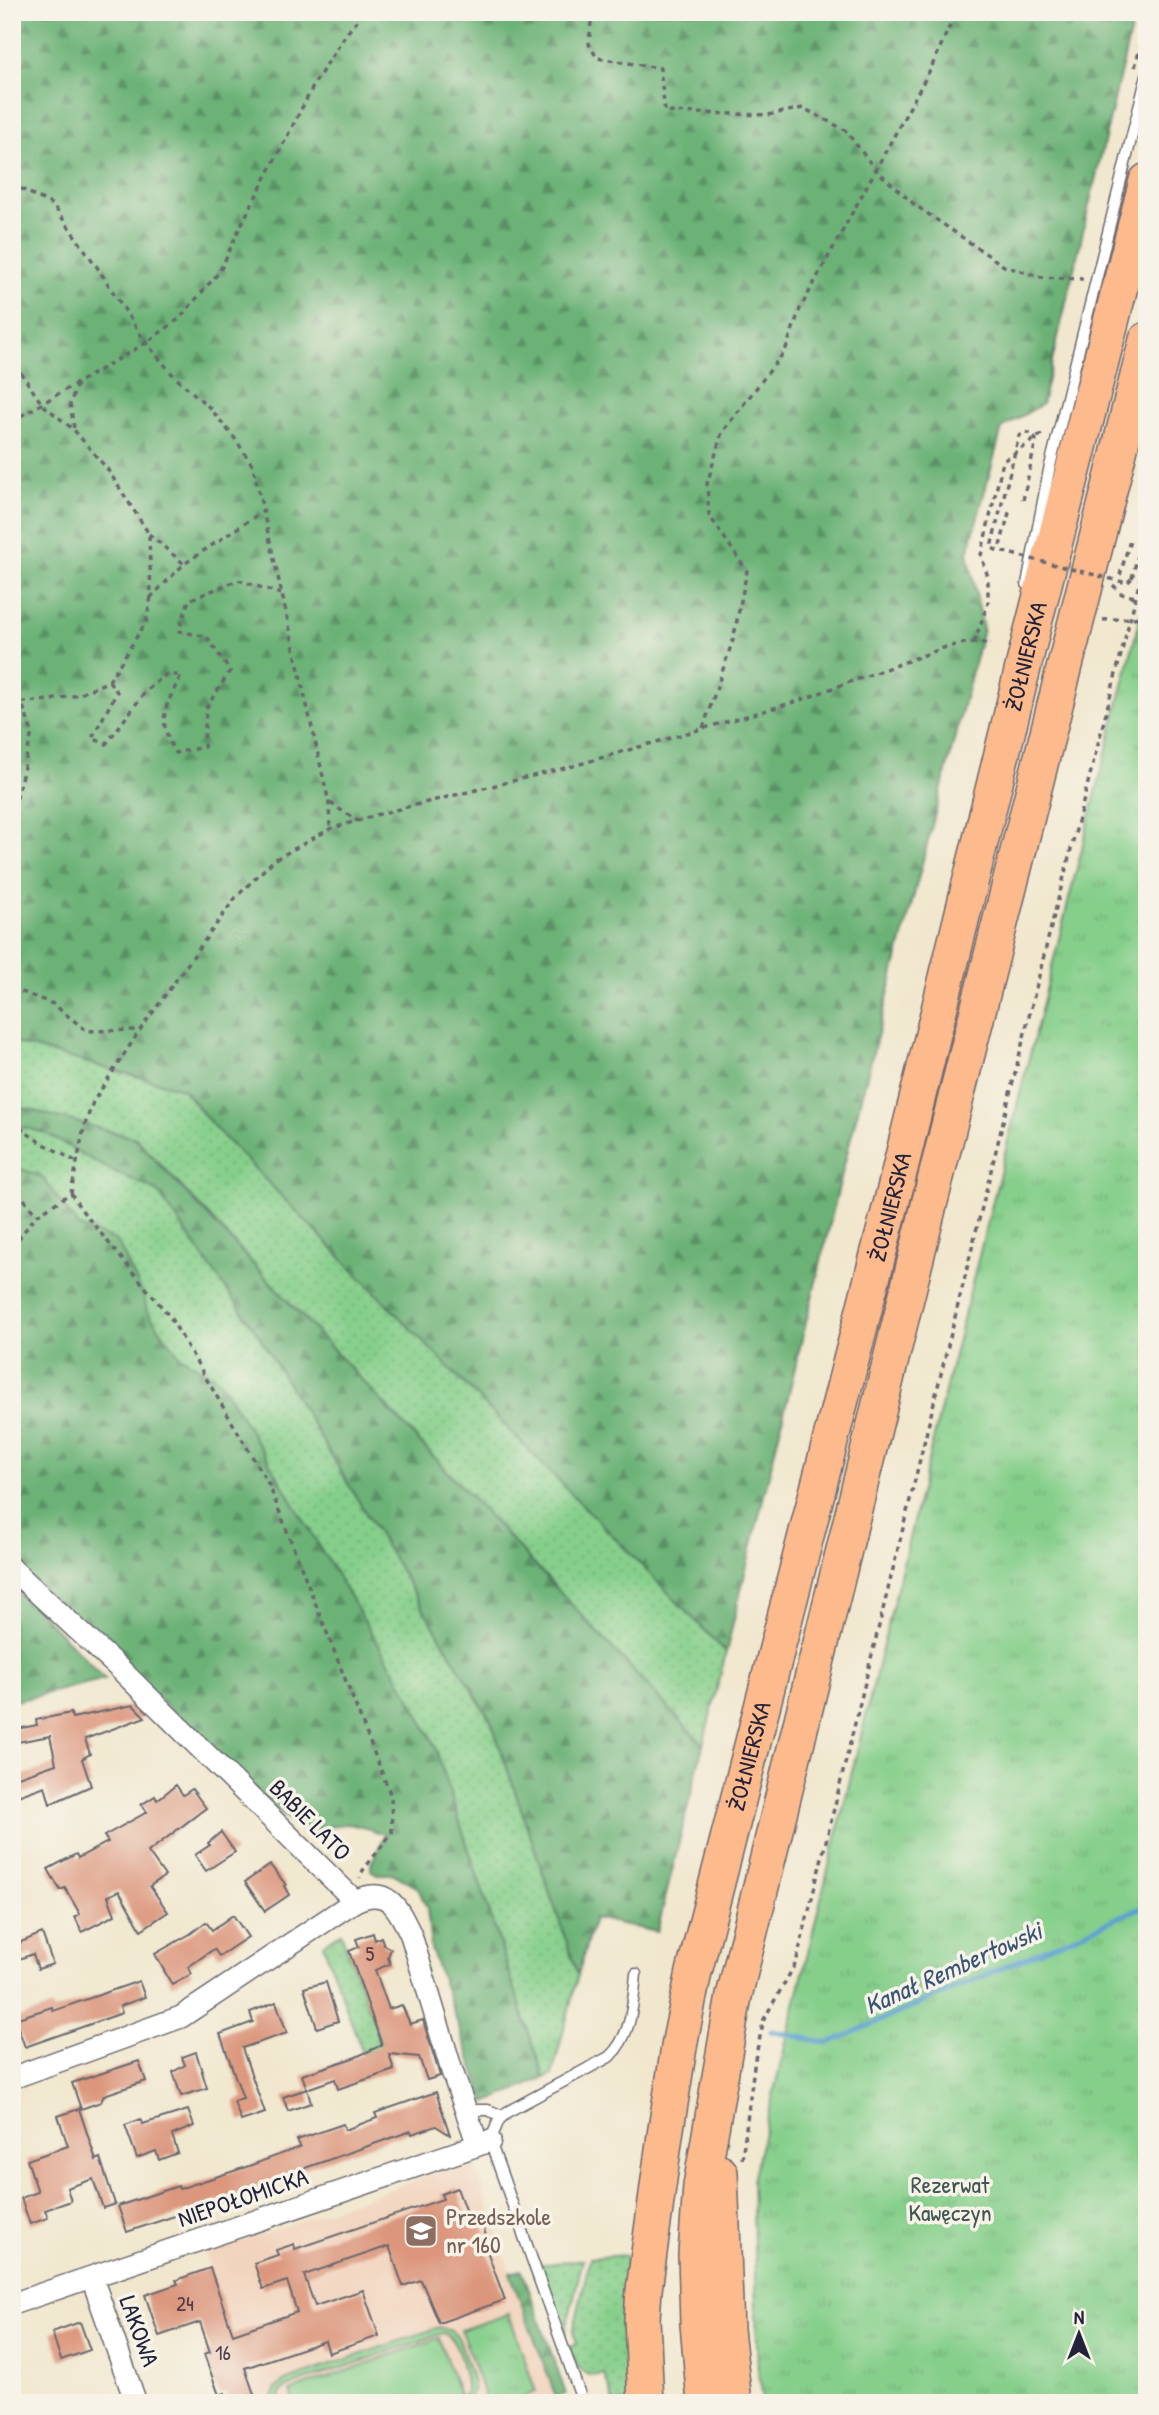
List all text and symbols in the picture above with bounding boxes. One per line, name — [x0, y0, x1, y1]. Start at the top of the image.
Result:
street label: ŻOŁNIERSKA — [996, 598, 1054, 714]
street label: ŻOŁNIERSKA — [860, 1149, 919, 1265]
street label: ŻOŁNIERSKA — [719, 1698, 778, 1814]
street label: BABIE LATO — [263, 1772, 358, 1867]
water label: Kanał Rembertowski — [859, 1912, 1049, 2022]
house number: 5 — [366, 1939, 375, 1968]
street label: NIEPOŁOMICKA — [173, 2160, 312, 2234]
park label: Rezerwat Kawęczyn — [908, 2168, 992, 2228]
place label: Przedszkole nr 160 — [446, 2200, 551, 2260]
school or university icon: Przedszkole nr 160 — [402, 2212, 440, 2250]
house number: 24 — [176, 2289, 194, 2318]
street label: LAKOWA — [112, 2291, 168, 2371]
north arrow — [1044, 2300, 1114, 2370]
text: N — [1074, 2304, 1084, 2330]
house number: 16 — [215, 2338, 231, 2367]

